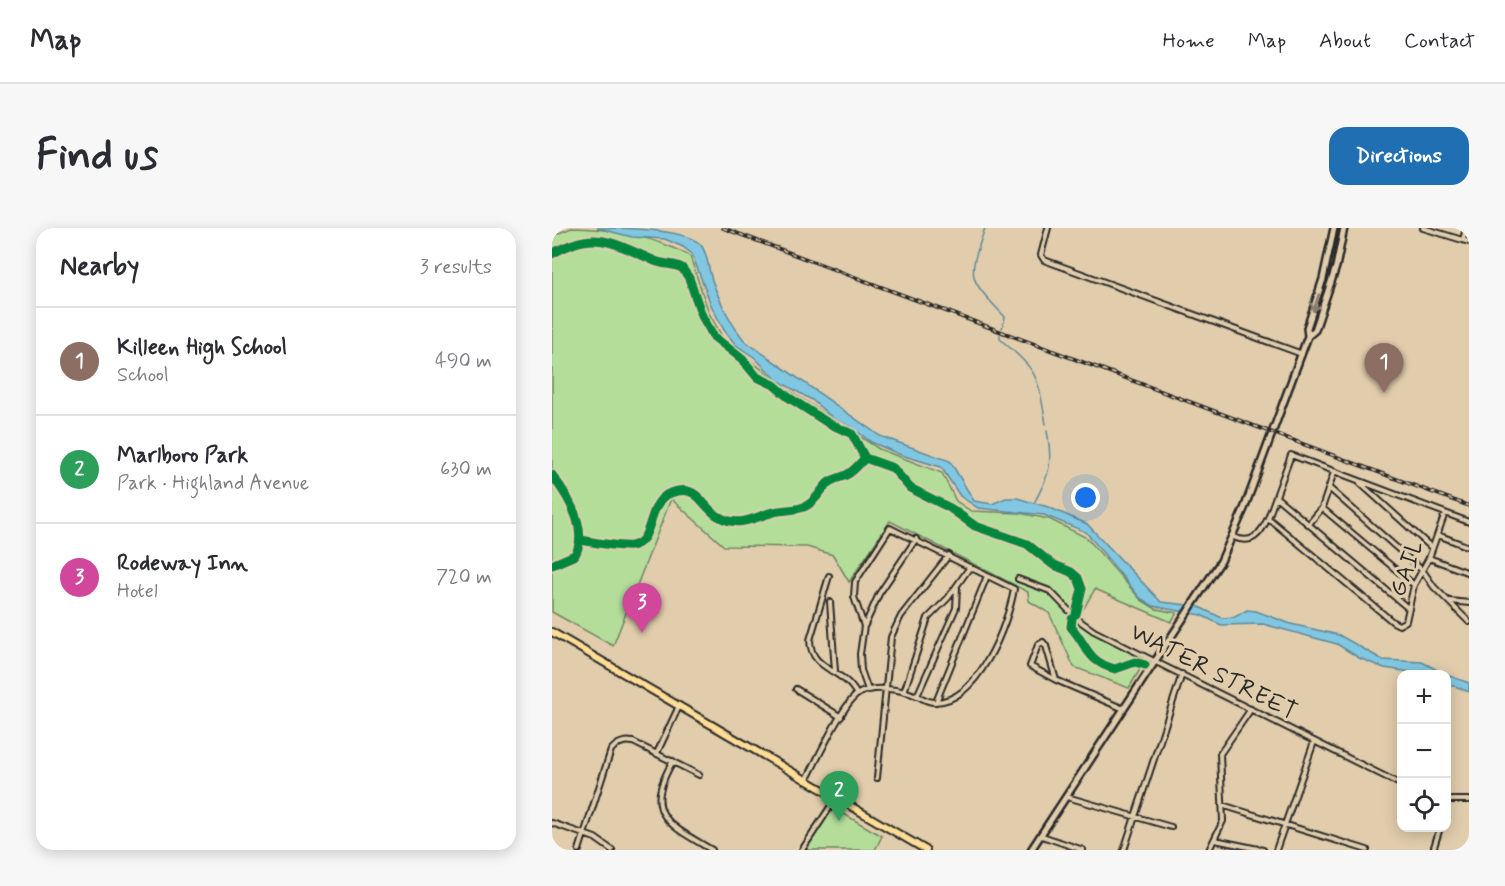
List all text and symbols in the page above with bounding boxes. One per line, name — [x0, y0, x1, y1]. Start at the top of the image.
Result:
text: Map — [30, 23, 81, 60]
text: Home — [1163, 27, 1215, 55]
text: Map — [1248, 27, 1286, 55]
text: About — [1319, 27, 1371, 55]
text: Contact — [1404, 27, 1475, 55]
button: Directions — [1329, 127, 1469, 185]
text: Find us — [36, 129, 158, 184]
text: Nearby — [60, 250, 139, 284]
text: 3 results — [420, 254, 492, 281]
one-way arrow — [1309, 293, 1320, 312]
text: Killeen High School — [117, 334, 287, 362]
pin: 1 — [1364, 344, 1404, 393]
text: 1 — [75, 348, 84, 375]
text: 490 m — [435, 348, 492, 375]
text: School — [117, 362, 169, 389]
text: Marlboro Park — [117, 442, 248, 470]
text: 2 — [75, 456, 84, 483]
text: 630 m — [440, 456, 492, 483]
text: Park · Highland Avenue — [117, 470, 309, 497]
your location — [1071, 483, 1100, 512]
street label: GAIL — [1383, 536, 1432, 601]
text: Rodeway Inn — [117, 550, 248, 578]
text: 3 — [75, 564, 84, 591]
text: 720 m — [436, 564, 492, 591]
text: Hotel — [117, 578, 158, 605]
pin: 3 — [622, 584, 662, 633]
street label: WATER STREET — [1125, 617, 1302, 728]
map controls — [1397, 670, 1451, 832]
button: + — [1397, 670, 1451, 724]
button: − — [1397, 724, 1451, 778]
pin: 2 — [820, 772, 858, 821]
button: locate — [1397, 778, 1451, 832]

